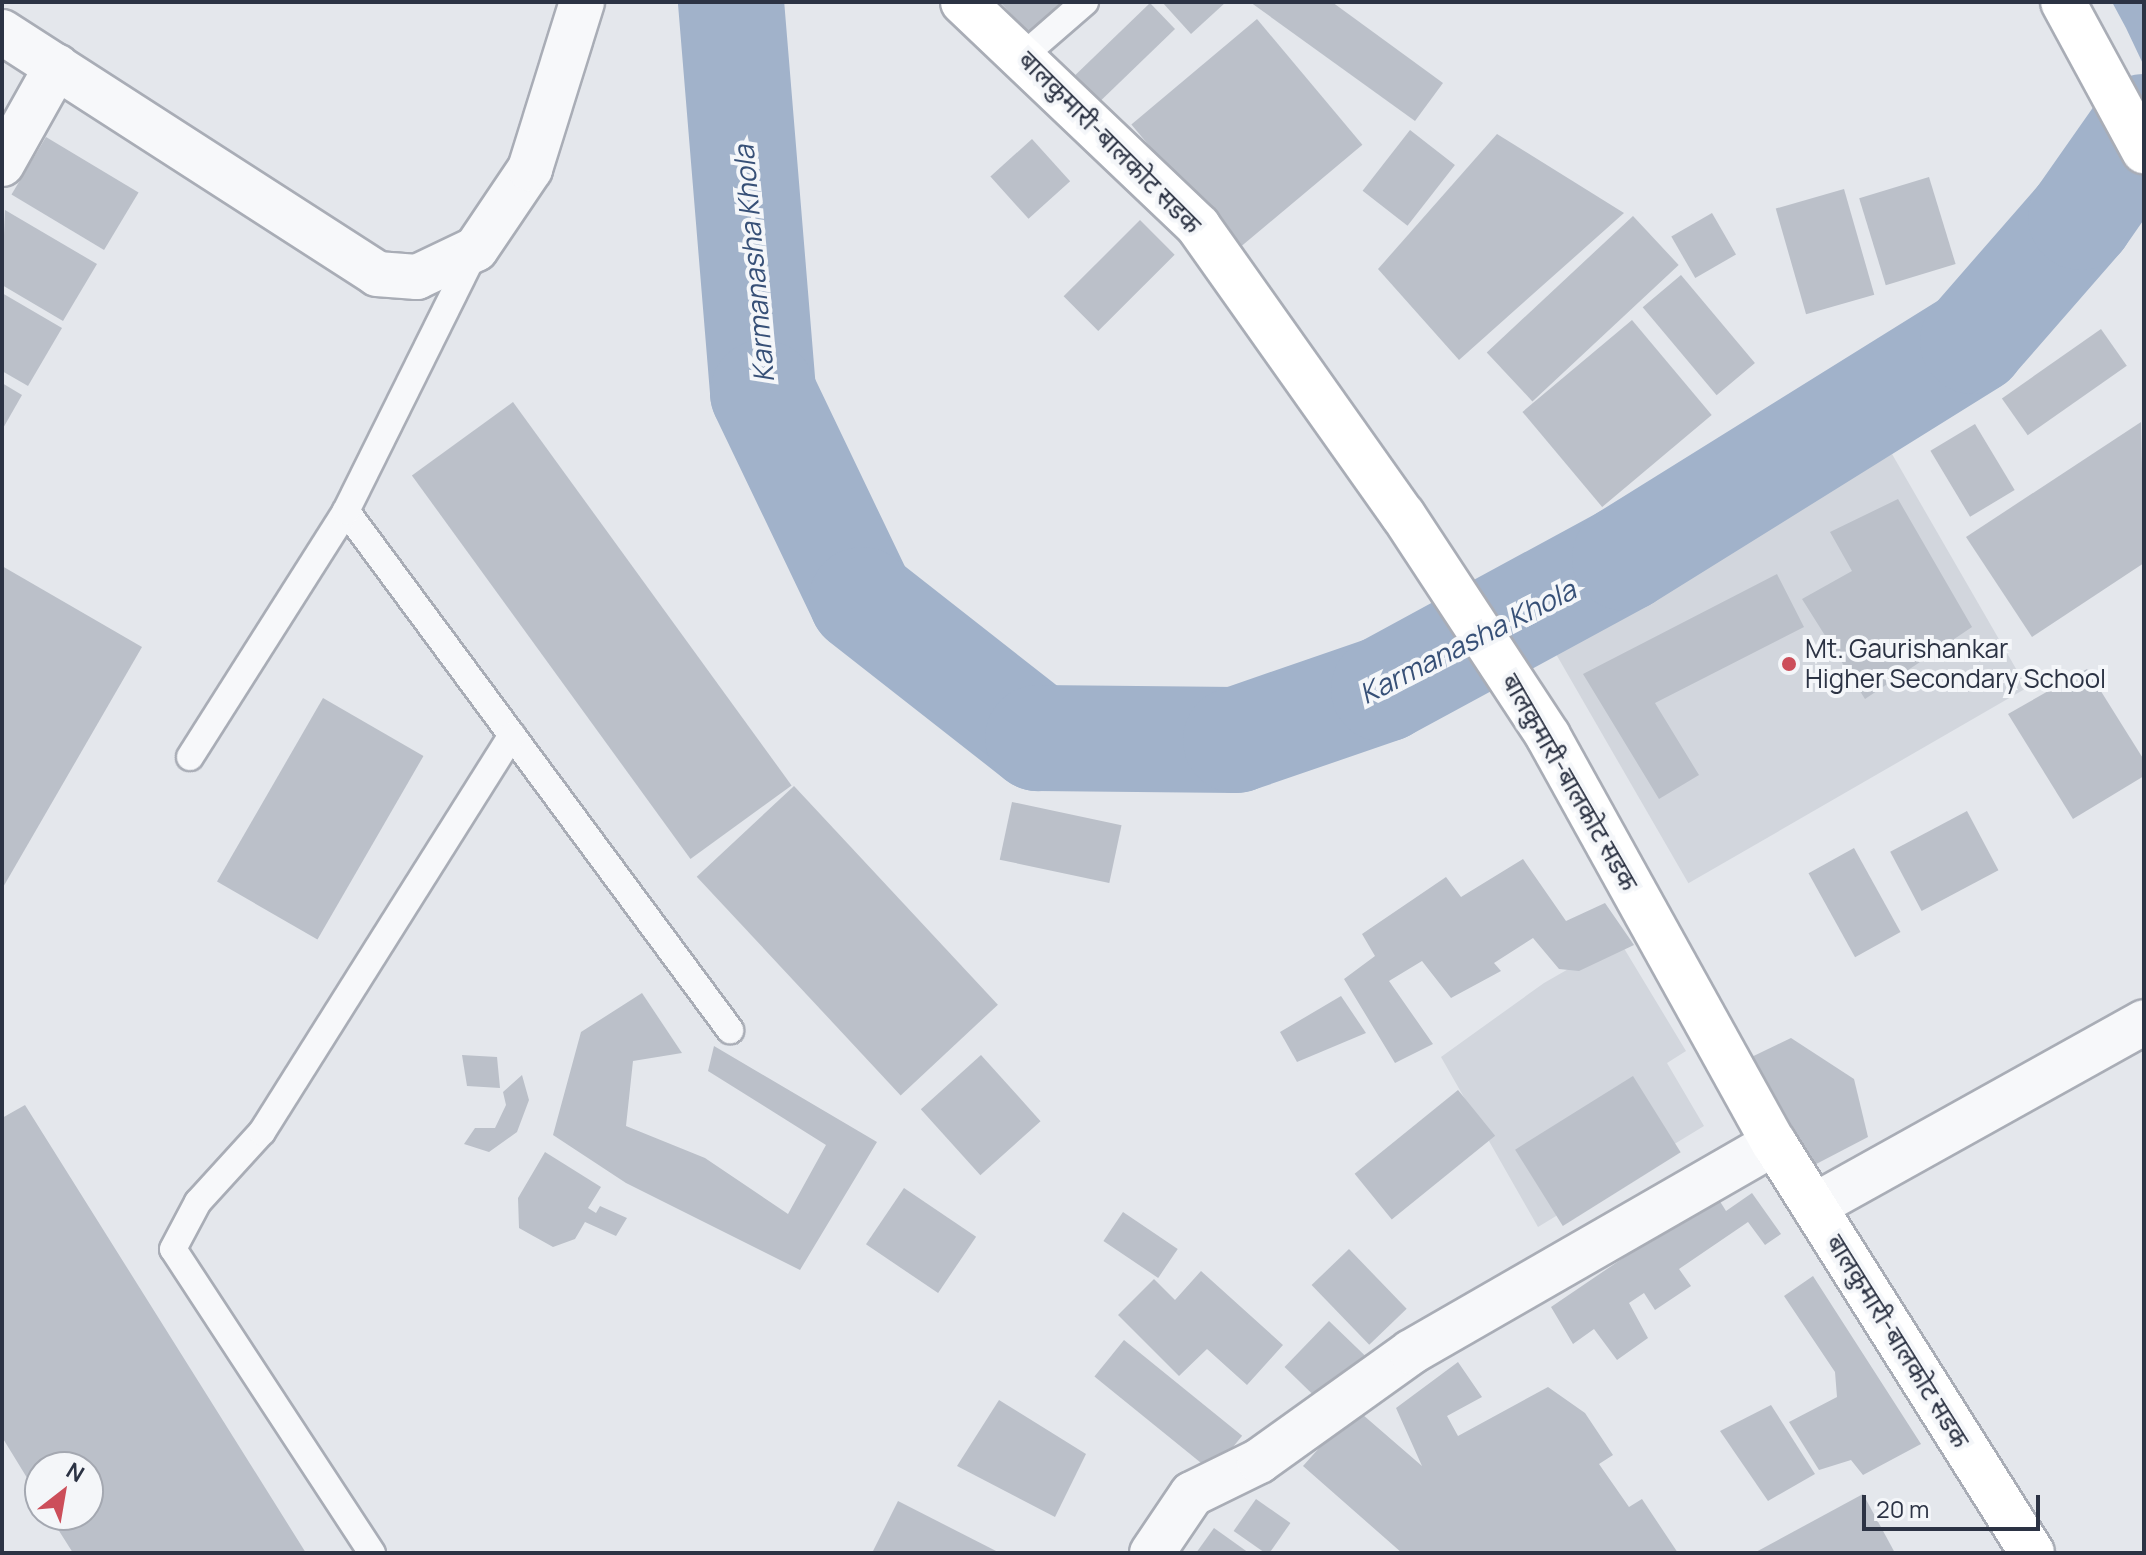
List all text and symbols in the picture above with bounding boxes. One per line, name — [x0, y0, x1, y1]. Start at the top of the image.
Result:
street label: बालकुमारी-बालकोट सडक — [1012, 44, 1208, 240]
water label: Karmanasha Khola — [726, 144, 780, 384]
water label: Karmanasha Khola — [1353, 572, 1581, 710]
place label: Mt. Gaurishankar Higher Secondary School — [1805, 633, 2106, 694]
marker: Mt. Gaurishankar Higher Secondary School — [1780, 655, 1798, 673]
street label: बालकुमारी-बालकोट सडक — [1495, 668, 1645, 896]
street label: बालकुमारी-बालकोट सडक — [1820, 1229, 1976, 1453]
north arrow — [24, 1451, 104, 1531]
text: N — [61, 1455, 90, 1489]
scale bar — [1866, 1479, 2044, 1529]
text: 20 m — [1876, 1492, 1929, 1525]

